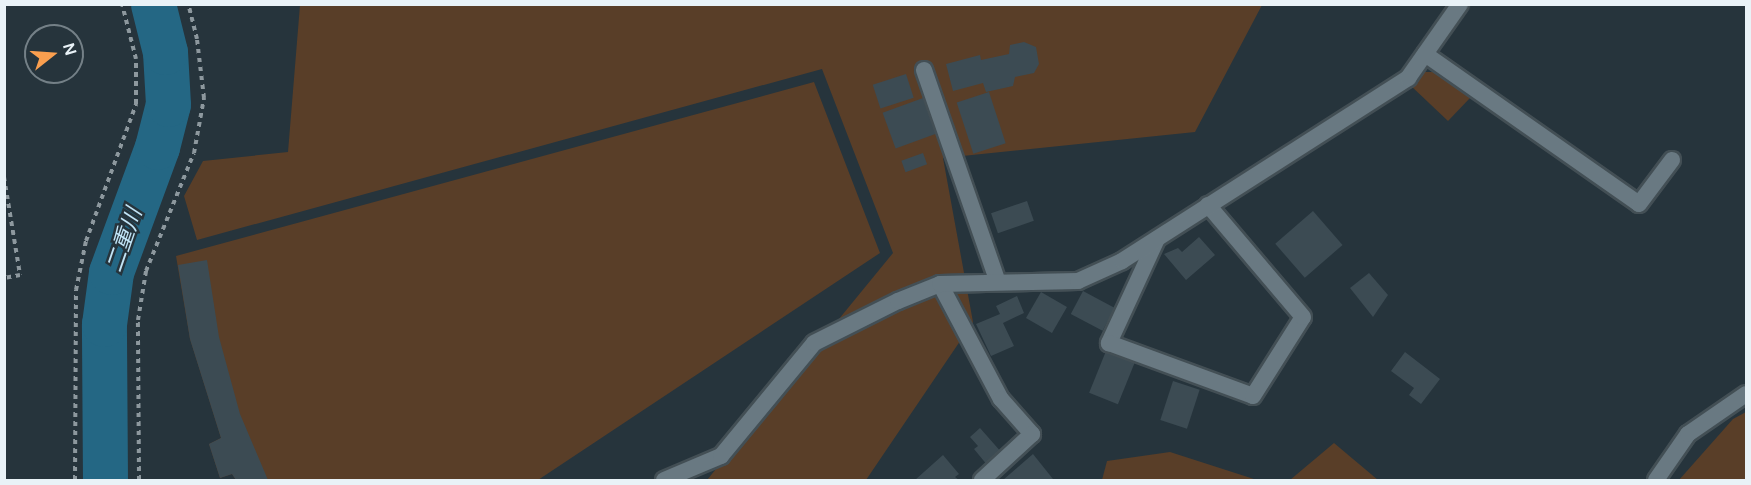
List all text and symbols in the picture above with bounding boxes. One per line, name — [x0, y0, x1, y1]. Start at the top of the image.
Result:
north arrow — [24, 24, 84, 84]
text: N — [58, 41, 82, 58]
water label: 二重川 — [101, 205, 147, 275]

